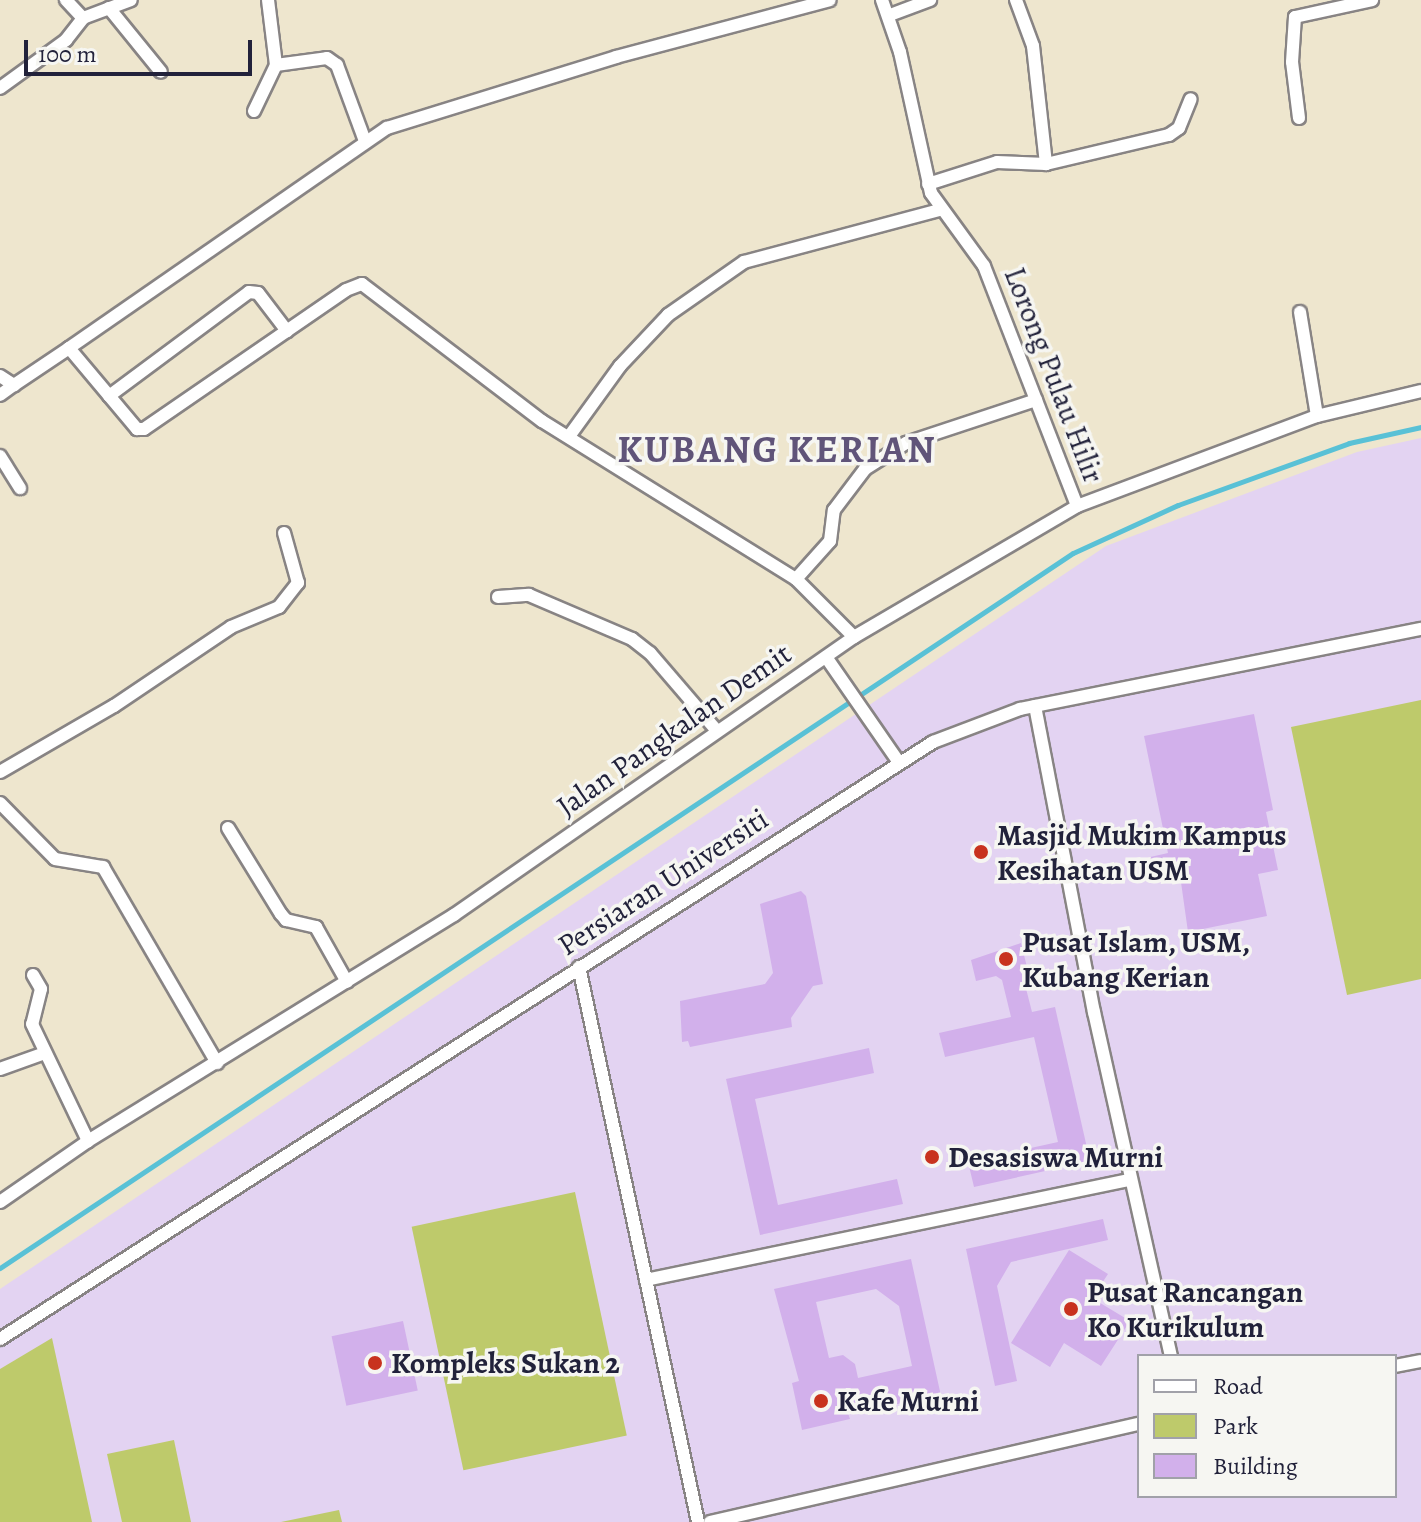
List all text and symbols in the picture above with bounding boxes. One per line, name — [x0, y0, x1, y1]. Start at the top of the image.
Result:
scale bar — [28, 24, 256, 74]
text: 100 m — [38, 38, 97, 70]
street label: Lorong Pulau Hilir — [996, 262, 1112, 488]
district label: KUBANG KERIAN — [617, 427, 937, 473]
street label: Jalan Pangkalan Demit — [550, 636, 798, 824]
street label: Persiaran Universiti — [551, 801, 775, 963]
place label: Masjid Mukim Kampus Kesihatan USM — [997, 817, 1286, 888]
marker: Masjid Mukim Kampus Kesihatan USM — [972, 843, 990, 861]
place label: Pusat Islam, USM, Kubang Kerian — [1022, 924, 1251, 994]
marker: Pusat Islam, USM, Kubang Kerian — [997, 950, 1015, 968]
place label: Desasiswa Murni — [948, 1139, 1163, 1175]
marker: Desasiswa Murni — [923, 1148, 941, 1166]
place label: Pusat Rancangan Ko Kurikulum — [1087, 1274, 1303, 1344]
marker: Pusat Rancangan Ko Kurikulum — [1062, 1300, 1080, 1318]
place label: Kompleks Sukan 2 — [391, 1345, 620, 1381]
marker: Kompleks Sukan 2 — [366, 1354, 384, 1372]
legend — [1137, 1354, 1397, 1498]
text: Road — [1213, 1370, 1263, 1402]
place label: Kafe Murni — [837, 1383, 979, 1419]
marker: Kafe Murni — [812, 1392, 830, 1410]
text: Park — [1213, 1410, 1258, 1442]
text: Building — [1213, 1450, 1298, 1482]

